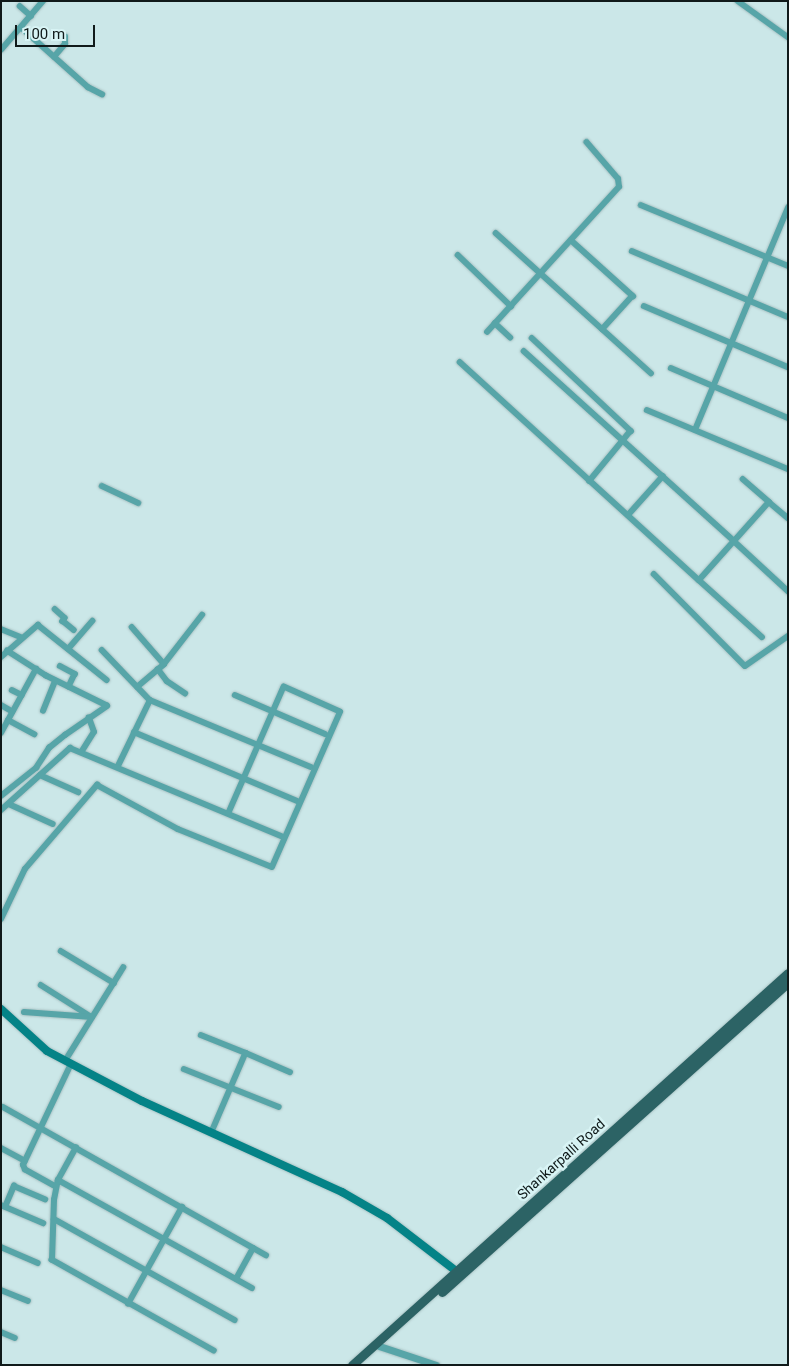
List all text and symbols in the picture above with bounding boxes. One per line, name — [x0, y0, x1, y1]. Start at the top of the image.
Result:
scale bar — [18, 15, 98, 47]
text: 100 m — [23, 25, 65, 43]
street label: Shankarpalli Road — [514, 1115, 608, 1203]

